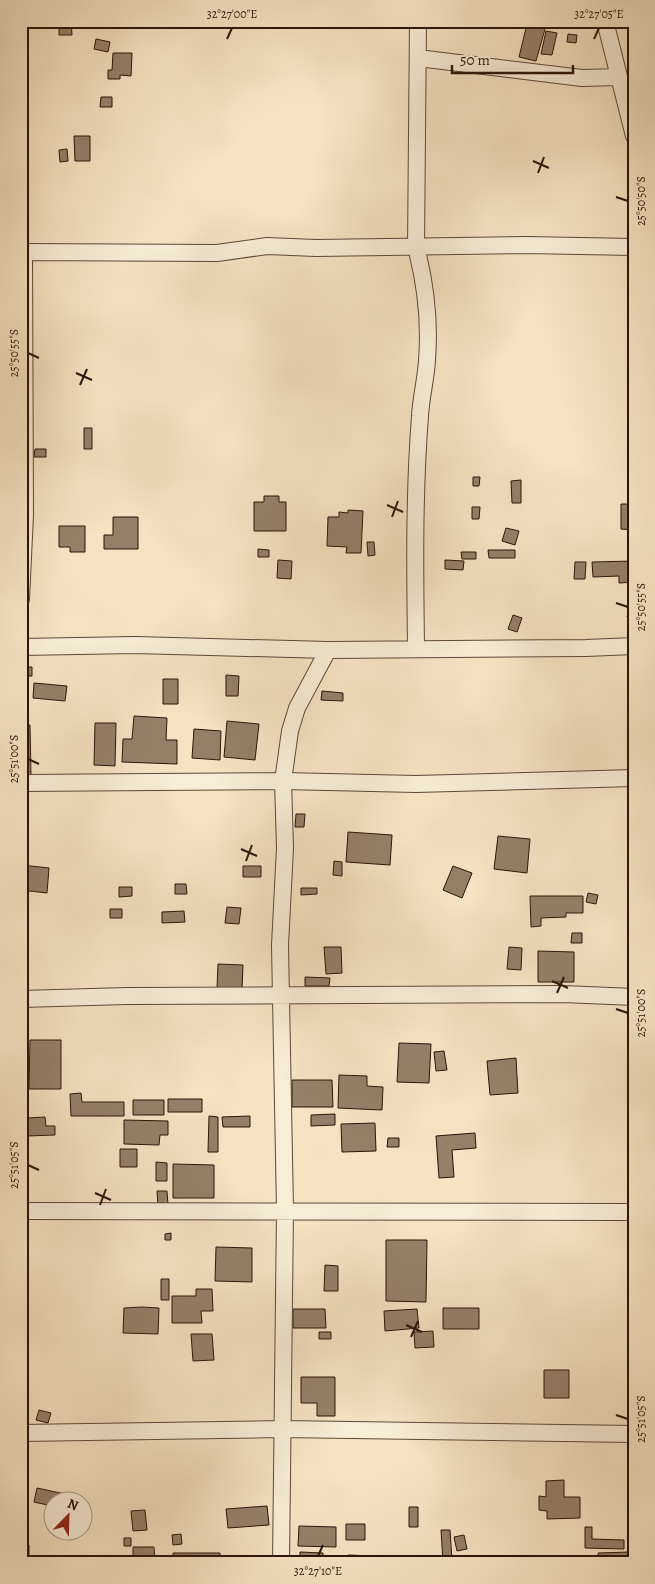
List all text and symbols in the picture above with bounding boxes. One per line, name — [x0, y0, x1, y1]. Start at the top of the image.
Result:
text: 32°27'00"E — [207, 6, 257, 22]
text: 32°27'05"E — [574, 6, 624, 22]
scale bar — [452, 42, 574, 74]
text: 50 m — [460, 50, 490, 70]
text: 25°50'50"S — [633, 176, 649, 226]
text: 25°50'55"S — [6, 329, 22, 377]
text: 25°50'55"S — [633, 583, 649, 631]
text: 25°51'00"S — [6, 735, 22, 783]
text: 25°51'00"S — [633, 989, 649, 1037]
text: 25°51'05"S — [6, 1141, 22, 1189]
text: 25°51'05"S — [633, 1395, 649, 1443]
north arrow — [42, 1492, 92, 1542]
text: N — [64, 1494, 81, 1515]
text: 32°27'10"E — [294, 1563, 342, 1579]

